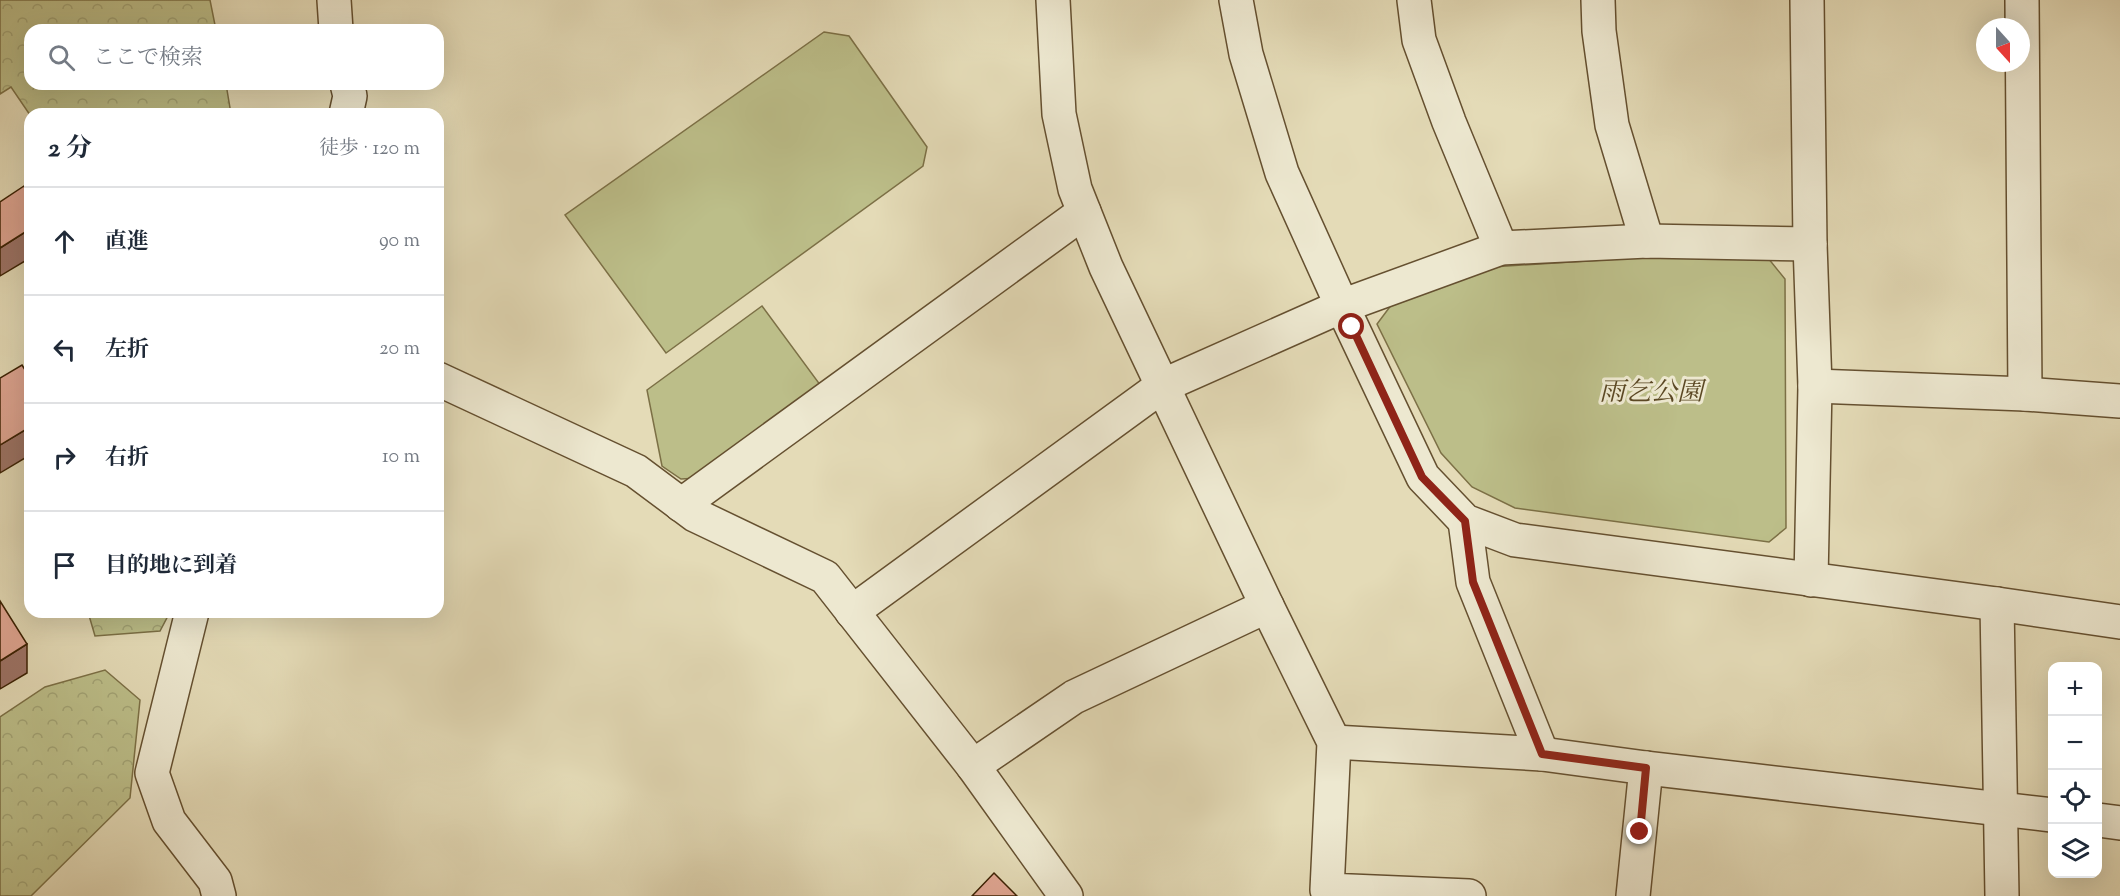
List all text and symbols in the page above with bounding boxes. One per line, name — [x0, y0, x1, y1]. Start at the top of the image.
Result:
north arrow — [1976, 18, 2030, 72]
search box — [24, 24, 444, 90]
icon: search — [45, 41, 78, 74]
text: ここで検索 — [93, 43, 203, 75]
text: 2 分 — [48, 131, 92, 168]
text: 徒歩 · 120 m — [319, 135, 420, 164]
icon: ahead — [48, 225, 81, 258]
text: 直進 — [105, 227, 149, 259]
text: 90 m — [379, 227, 420, 256]
route start — [1338, 313, 1364, 339]
icon: left — [48, 333, 81, 366]
text: 左折 — [105, 335, 149, 367]
text: 20 m — [379, 335, 420, 364]
park label: 雨乞公園 — [1599, 375, 1707, 412]
icon: right — [48, 441, 81, 474]
text: 右折 — [105, 443, 149, 475]
text: 10 m — [382, 443, 420, 472]
icon: arrive — [48, 549, 81, 582]
text: 目的地に到着 — [105, 551, 237, 583]
map controls — [2048, 662, 2102, 878]
button: + — [2048, 662, 2102, 716]
button: − — [2048, 716, 2102, 770]
button: locate — [2048, 770, 2102, 824]
route end — [1626, 818, 1652, 844]
button: layers — [2048, 824, 2102, 878]

